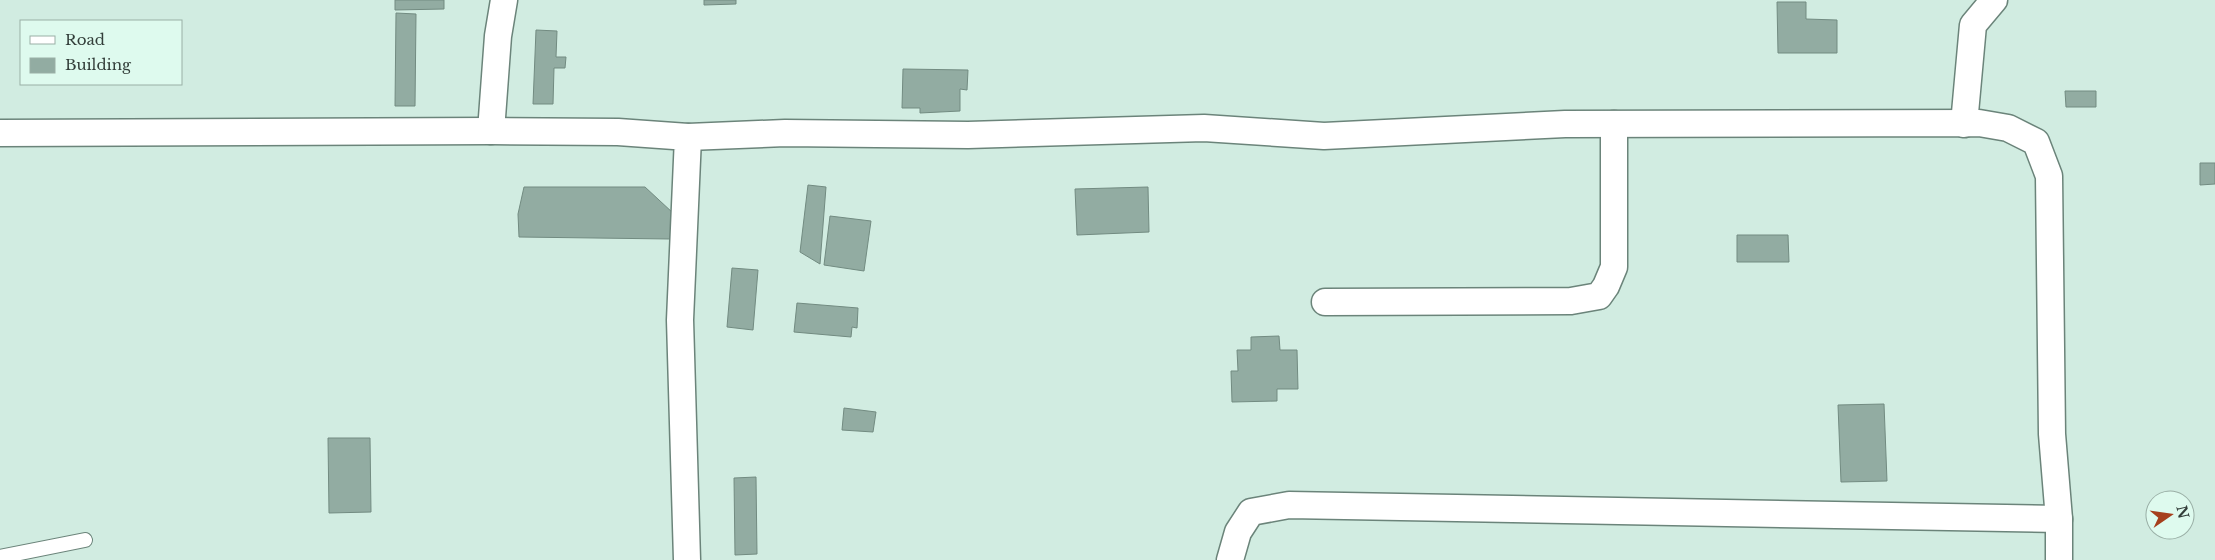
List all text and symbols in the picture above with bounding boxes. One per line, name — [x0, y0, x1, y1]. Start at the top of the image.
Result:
legend — [20, 20, 182, 85]
text: Road — [65, 30, 105, 49]
text: Building — [65, 55, 132, 74]
north arrow — [2145, 490, 2195, 540]
text: N — [2172, 504, 2193, 521]

